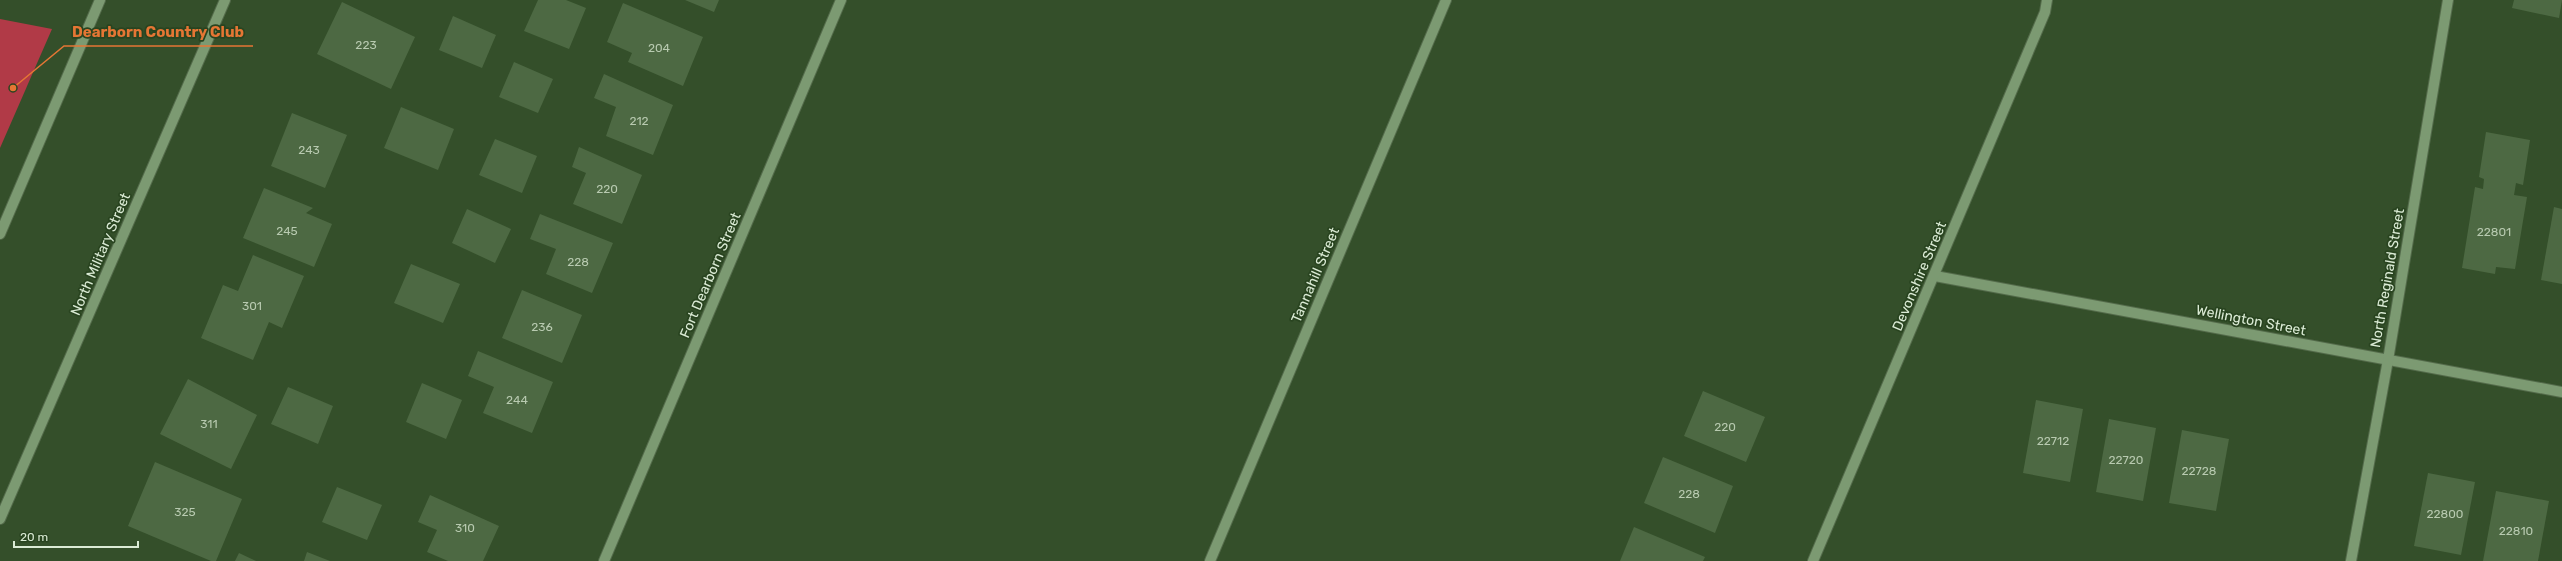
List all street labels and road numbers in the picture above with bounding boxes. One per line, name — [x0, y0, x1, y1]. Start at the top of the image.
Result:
street label: North Military Street — [67, 190, 134, 318]
street label: North Reginald Street — [2367, 207, 2408, 349]
street label: Fort Dearborn Street — [676, 209, 745, 341]
street label: Devonshire Street — [1889, 218, 1950, 333]
street label: Tannahill Street — [1288, 225, 1343, 325]
street label: Wellington Street — [2194, 301, 2308, 340]

